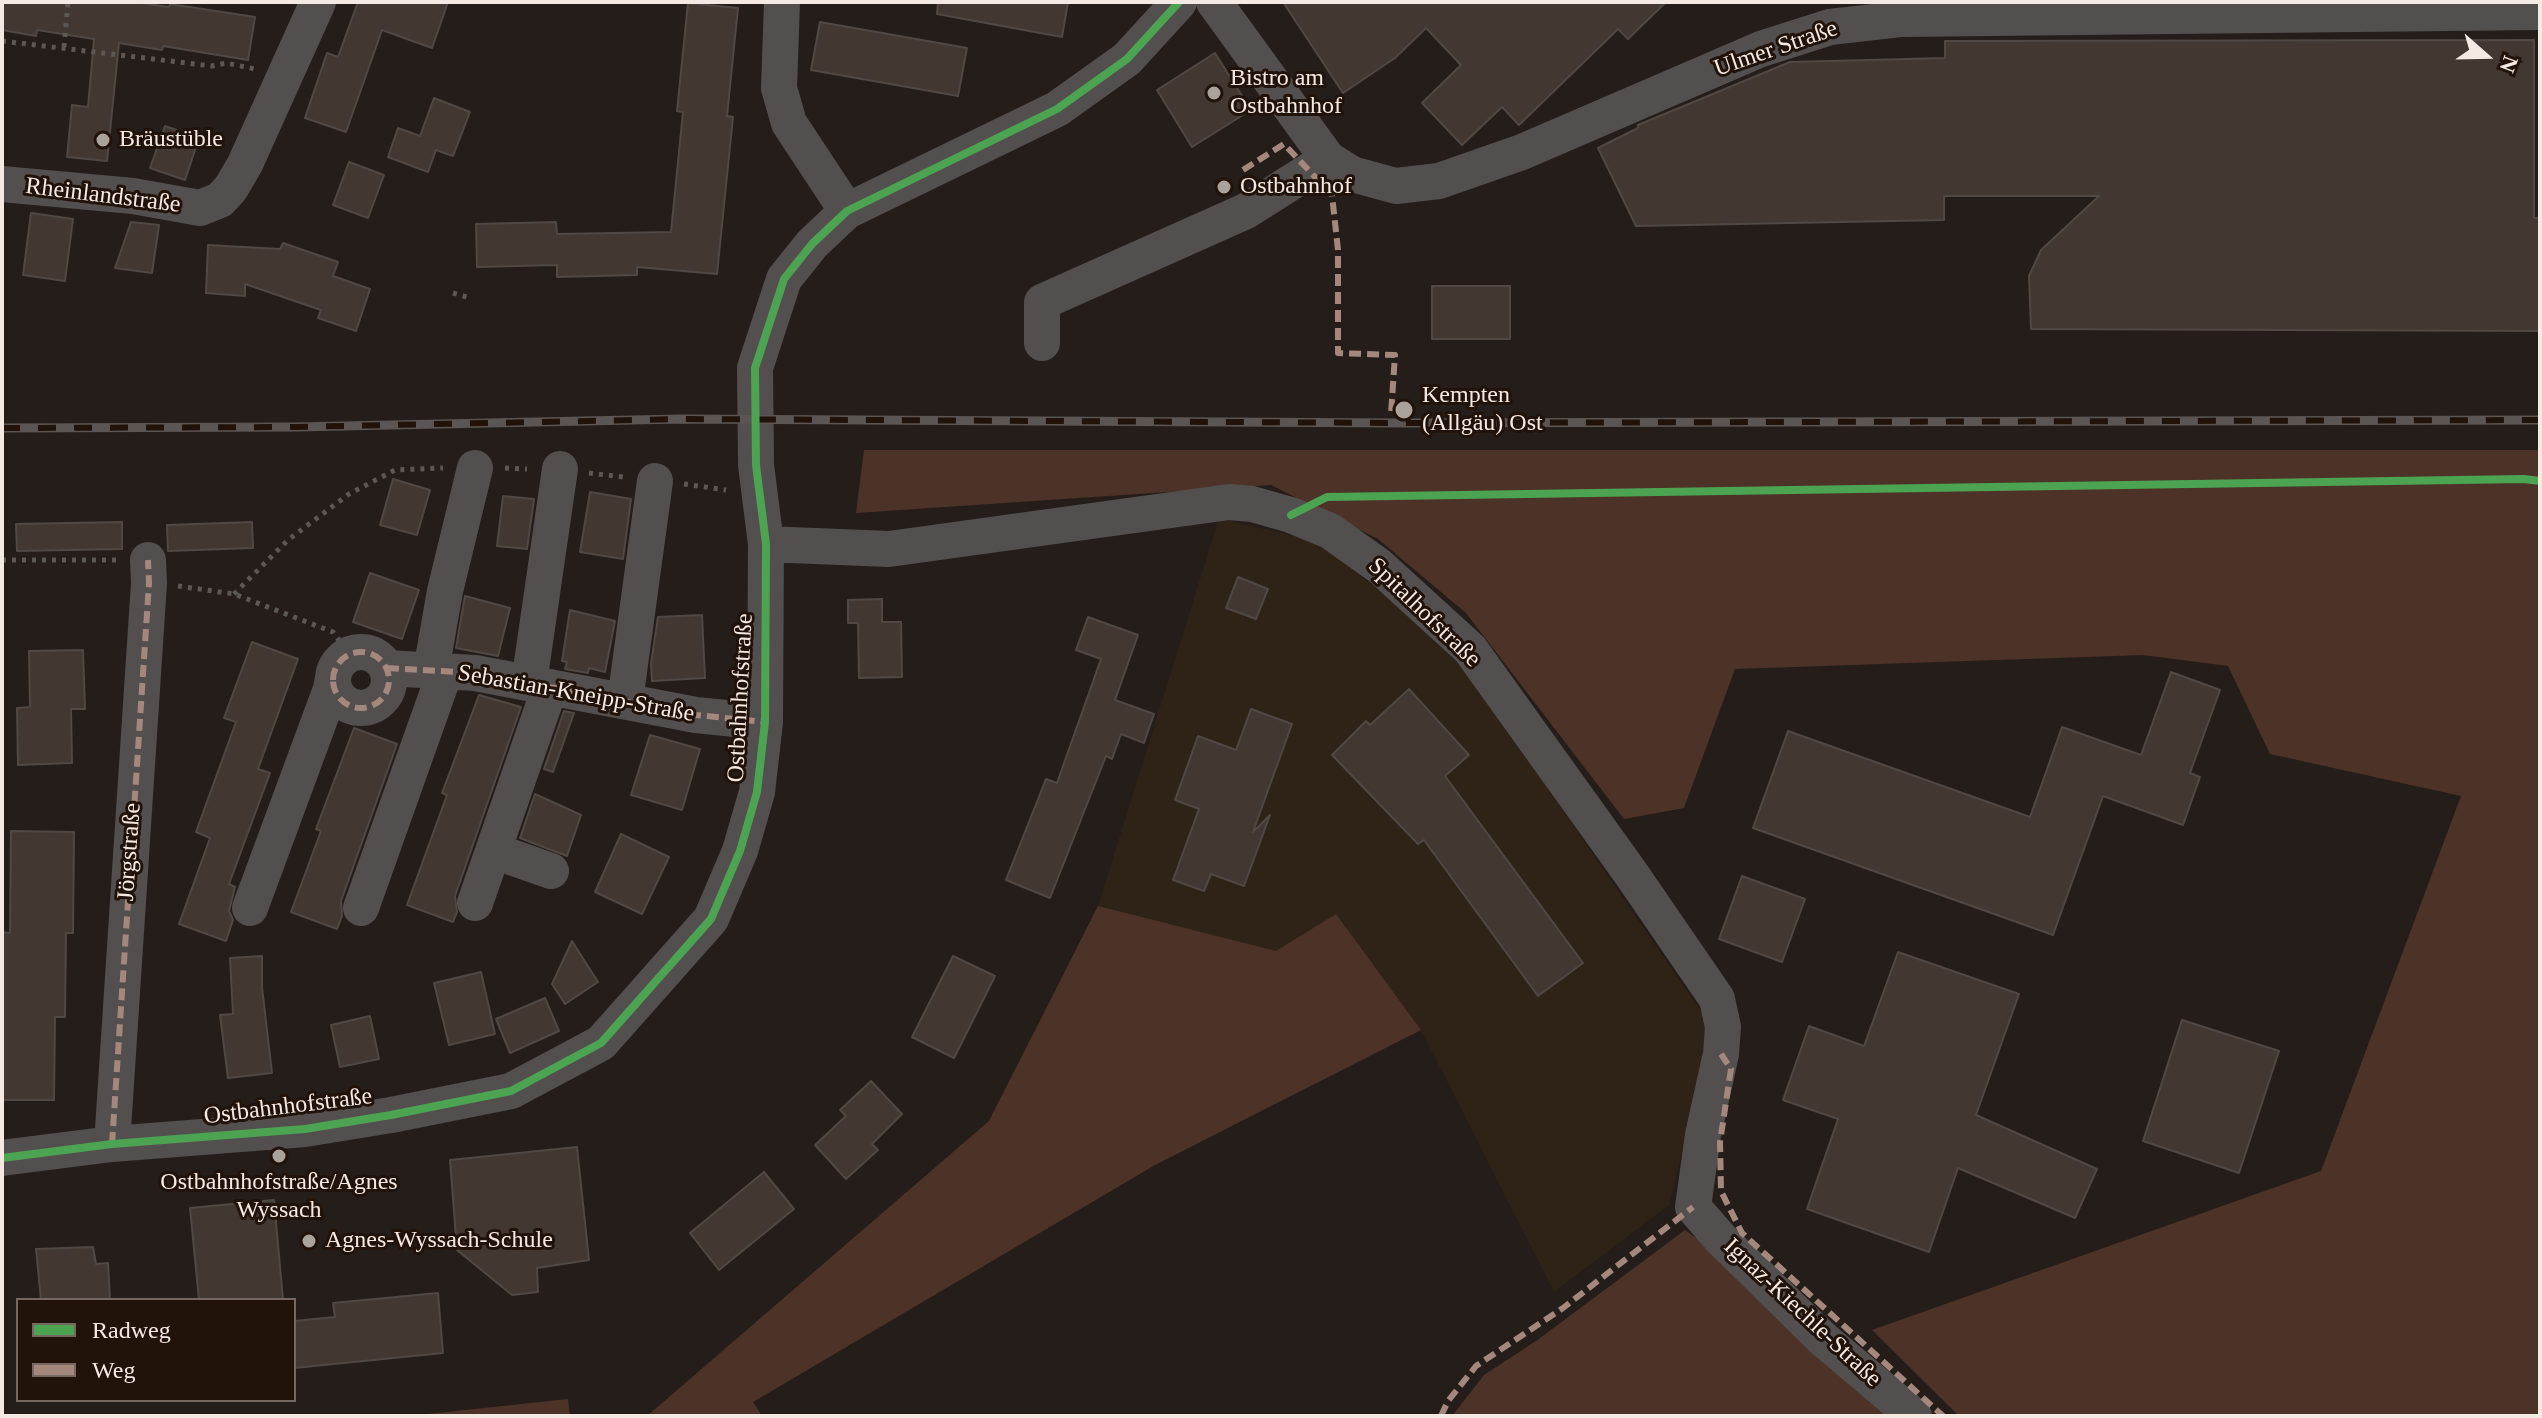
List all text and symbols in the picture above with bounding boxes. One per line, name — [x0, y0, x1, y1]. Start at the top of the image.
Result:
street label: Ulmer Straße — [1711, 14, 1841, 84]
north arrow — [2446, 16, 2526, 96]
text: N — [2495, 53, 2523, 76]
place label: Bistro am Ostbahnhof — [1230, 65, 1342, 121]
marker: Bistro am Ostbahnhof — [1205, 84, 1223, 102]
place label: Bräustüble — [119, 126, 223, 154]
marker: Bräustüble — [94, 131, 112, 149]
street label: Rheinlandstraße — [24, 172, 182, 220]
place label: Ostbahnhof — [1240, 173, 1352, 201]
marker: Ostbahnhof — [1215, 178, 1233, 196]
place label: Kempten (Allgäu) Ost — [1422, 382, 1543, 438]
marker: Kempten (Allgäu) Ost — [1393, 399, 1415, 421]
street label: Spitalhofstraße — [1362, 552, 1486, 674]
street label: Ostbahnhofstraße — [722, 613, 760, 783]
street label: Sebastian-Kneipp-Straße — [455, 659, 697, 729]
street label: Jörgstraße — [112, 802, 148, 902]
street label: Ostbahnhofstraße — [202, 1082, 374, 1132]
marker: Ostbahnhofstraße/Agnes Wyssach — [270, 1147, 288, 1165]
place label: Ostbahnhofstraße/Agnes Wyssach — [160, 1169, 398, 1225]
place label: Agnes-Wyssach-Schule — [325, 1227, 553, 1255]
marker: Agnes-Wyssach-Schule — [300, 1232, 318, 1250]
street label: Ignaz-Kiechle-Straße — [1717, 1232, 1887, 1394]
legend — [16, 1298, 296, 1402]
text: Radweg — [92, 1317, 171, 1343]
text: Weg — [92, 1357, 135, 1383]

